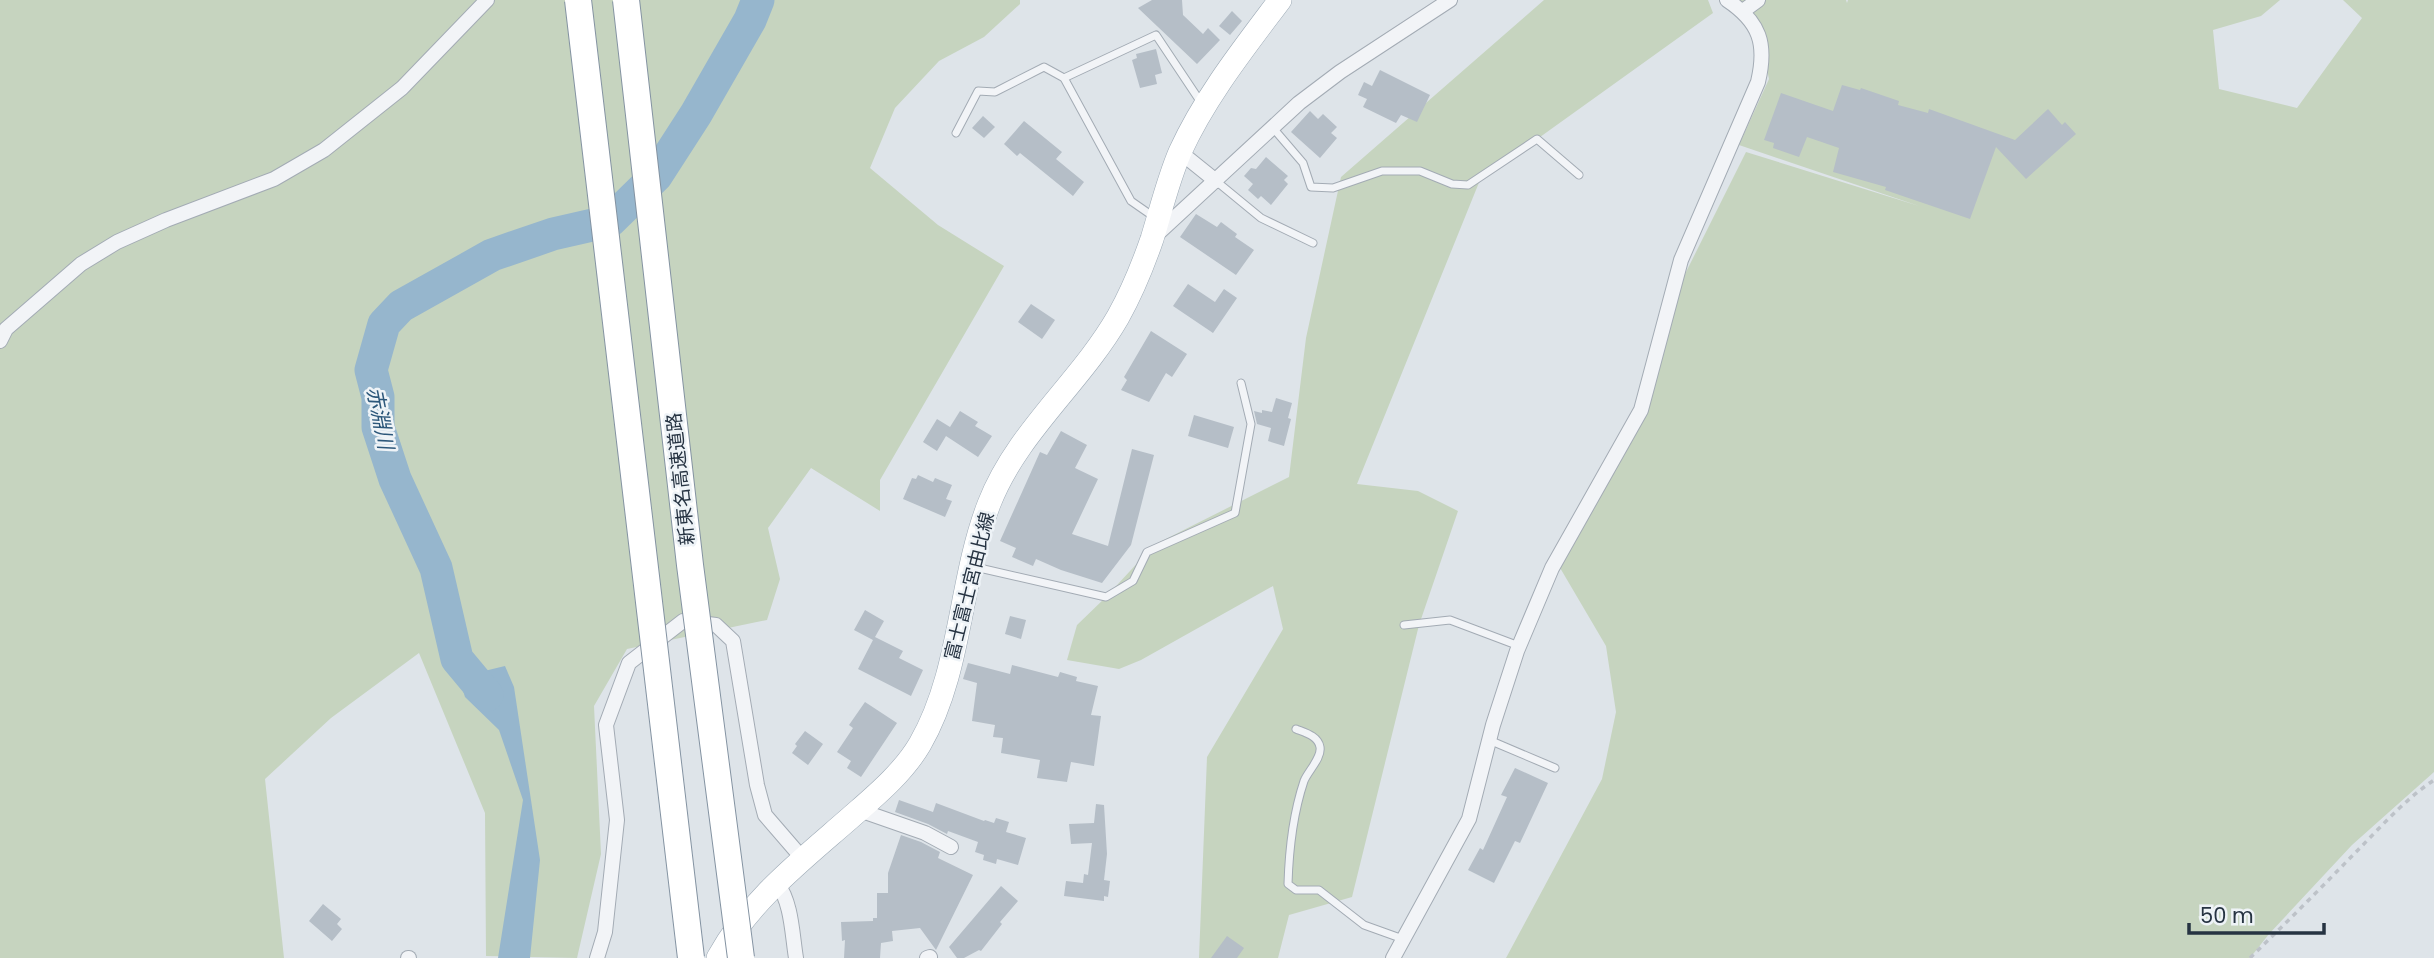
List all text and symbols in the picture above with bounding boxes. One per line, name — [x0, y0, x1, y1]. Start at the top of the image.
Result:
water label: 赤淵川 — [360, 384, 401, 454]
street label: 新東名高速道路 — [660, 411, 701, 547]
street label: 富士富士宮由比線 — [938, 509, 1001, 663]
scale bar — [2189, 892, 2324, 936]
text: 50 m — [2200, 901, 2254, 930]

